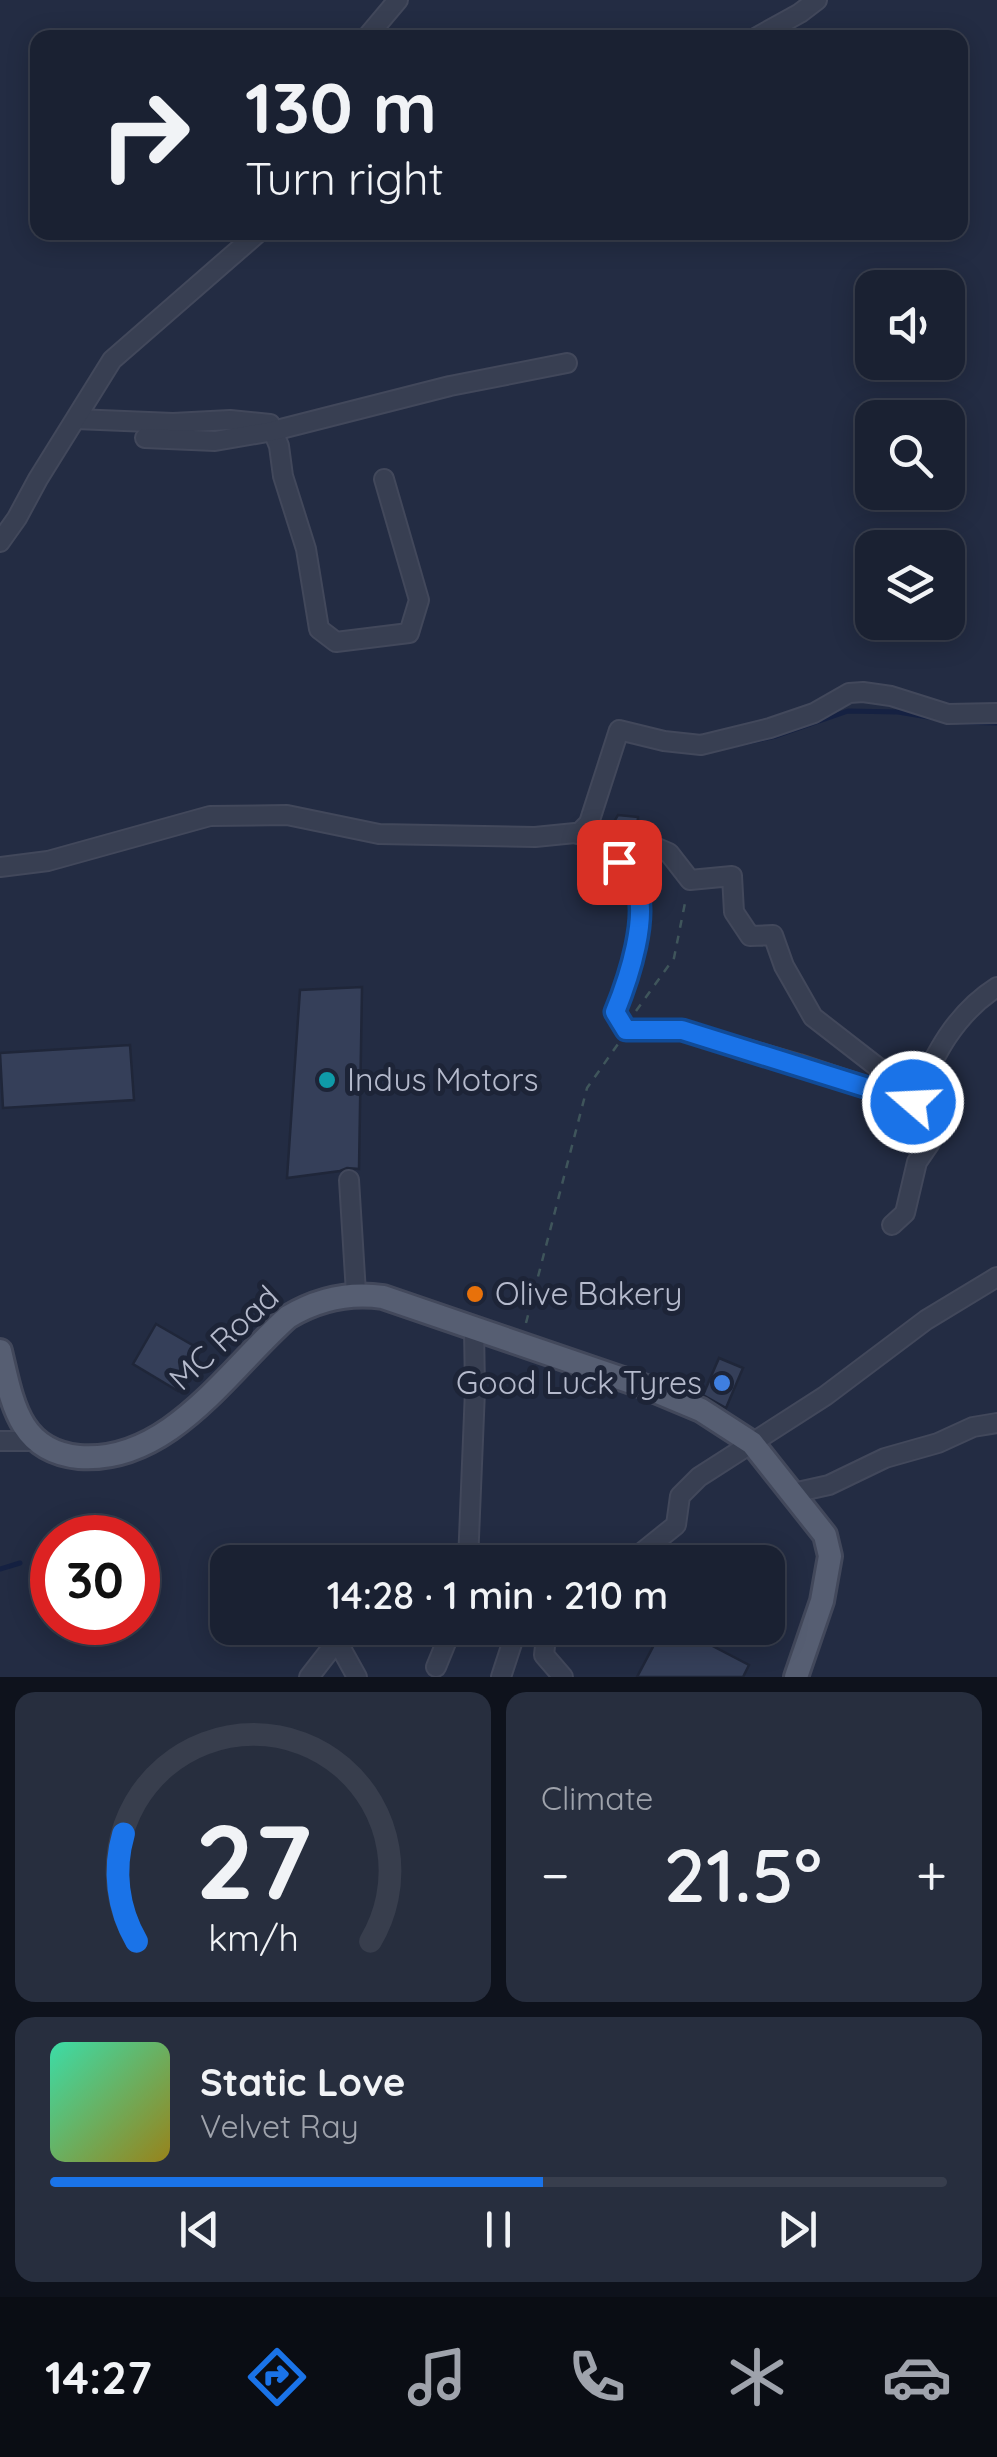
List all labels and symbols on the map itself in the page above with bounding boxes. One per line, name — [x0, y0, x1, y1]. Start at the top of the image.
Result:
pin — [577, 820, 662, 905]
position arrow — [861, 1050, 965, 1154]
place label: Indus Motors — [347, 1059, 539, 1099]
marker: Indus Motors — [316, 1069, 338, 1091]
place label: Olive Bakery — [495, 1273, 683, 1313]
street label: MC Road — [160, 1276, 287, 1398]
marker: Olive Bakery — [464, 1283, 486, 1305]
place label: Good Luck Tyres — [456, 1362, 702, 1402]
marker: Good Luck Tyres — [711, 1372, 733, 1394]
speed limit sign: 30 — [30, 1515, 160, 1645]

